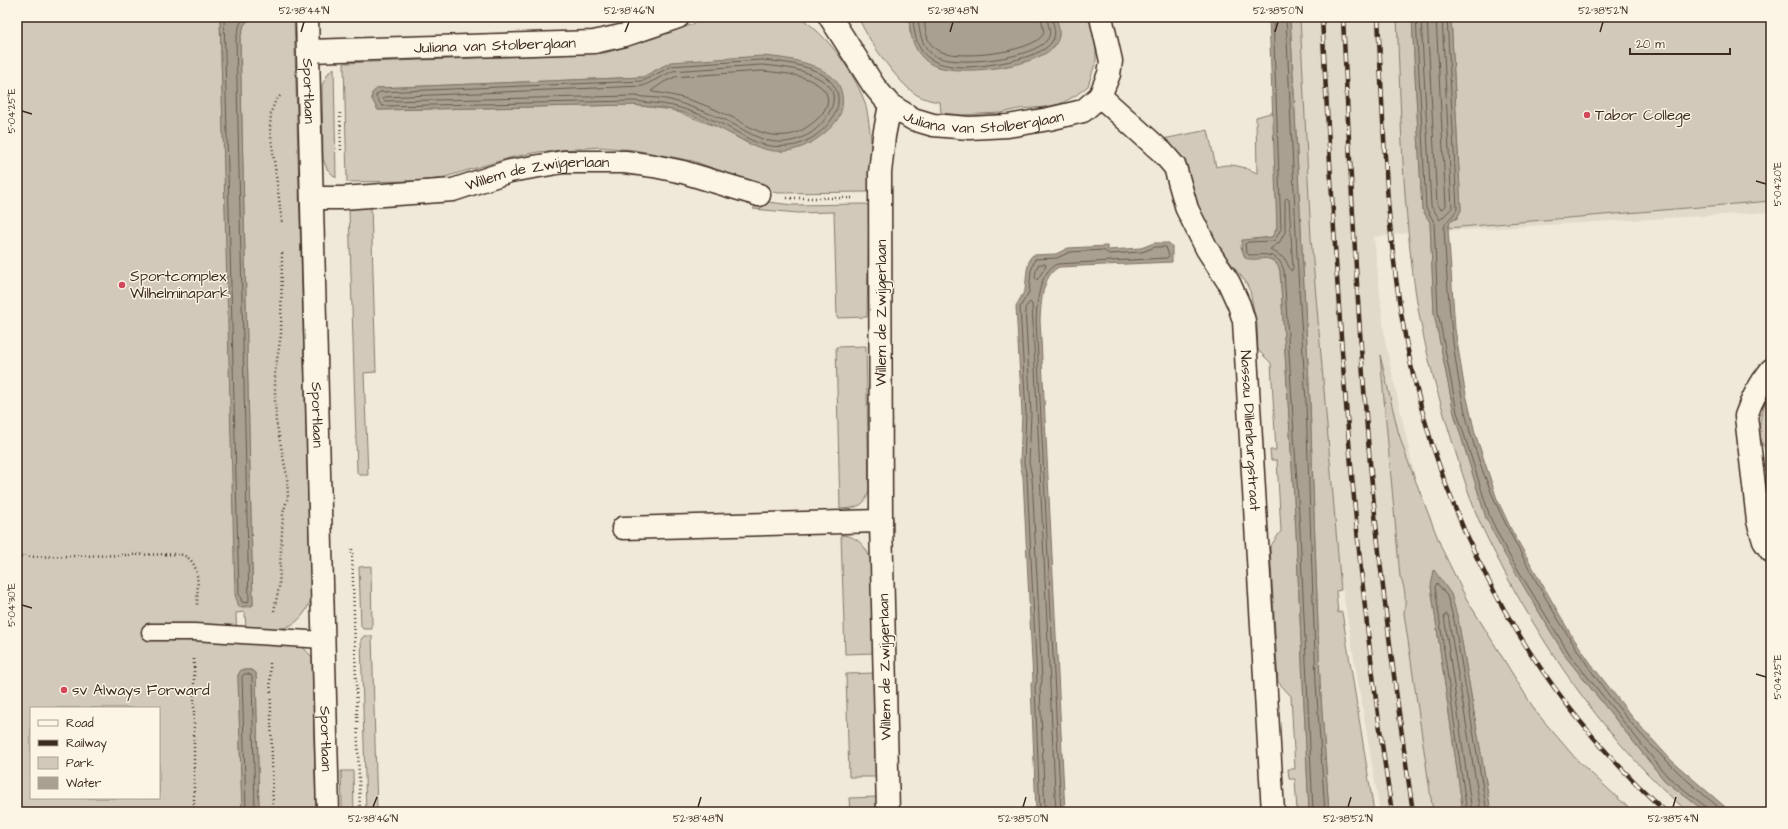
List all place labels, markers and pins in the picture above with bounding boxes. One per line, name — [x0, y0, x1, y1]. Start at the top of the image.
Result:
place label: Tabor College — [1595, 105, 1691, 127]
marker: Tabor College — [1582, 110, 1592, 120]
place label: Sportcomplex Wilhelminapark — [130, 266, 229, 304]
marker: Sportcomplex Wilhelminapark — [117, 280, 127, 290]
place label: sv Always Forward — [72, 680, 210, 702]
marker: sv Always Forward — [59, 685, 69, 695]

